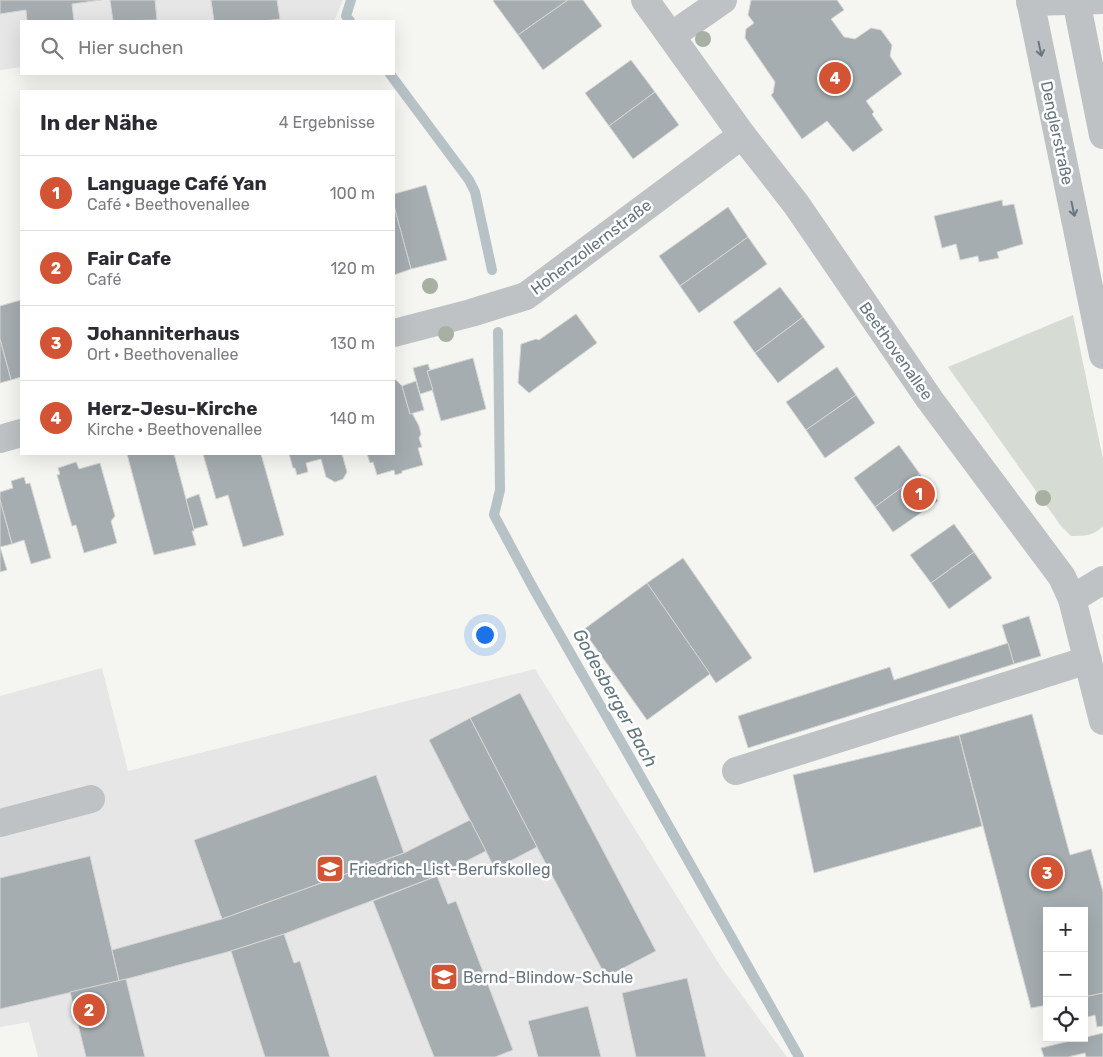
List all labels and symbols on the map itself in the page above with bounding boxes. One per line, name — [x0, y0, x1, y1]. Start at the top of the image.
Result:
one-way arrow — [1036, 41, 1045, 57]
pin: 4 — [819, 59, 851, 97]
street label: Denglerstraße — [1037, 79, 1077, 187]
street label: Hohenzollernstraße — [527, 195, 655, 299]
one-way arrow — [1068, 200, 1078, 216]
street label: Beethovenallee — [855, 298, 937, 404]
pin: 1 — [903, 475, 935, 513]
your location — [472, 622, 498, 648]
water label: Godesberger Bach — [568, 625, 662, 771]
school or university icon: Friedrich-List-Berufskolleg — [315, 854, 345, 884]
pin: 3 — [1031, 854, 1063, 892]
place label: Friedrich-List-Berufskolleg — [349, 860, 550, 879]
school or university icon: Bernd-Blindow-Schule — [429, 962, 459, 992]
place label: Bernd-Blindow-Schule — [463, 968, 633, 987]
pin: 2 — [73, 991, 105, 1029]

